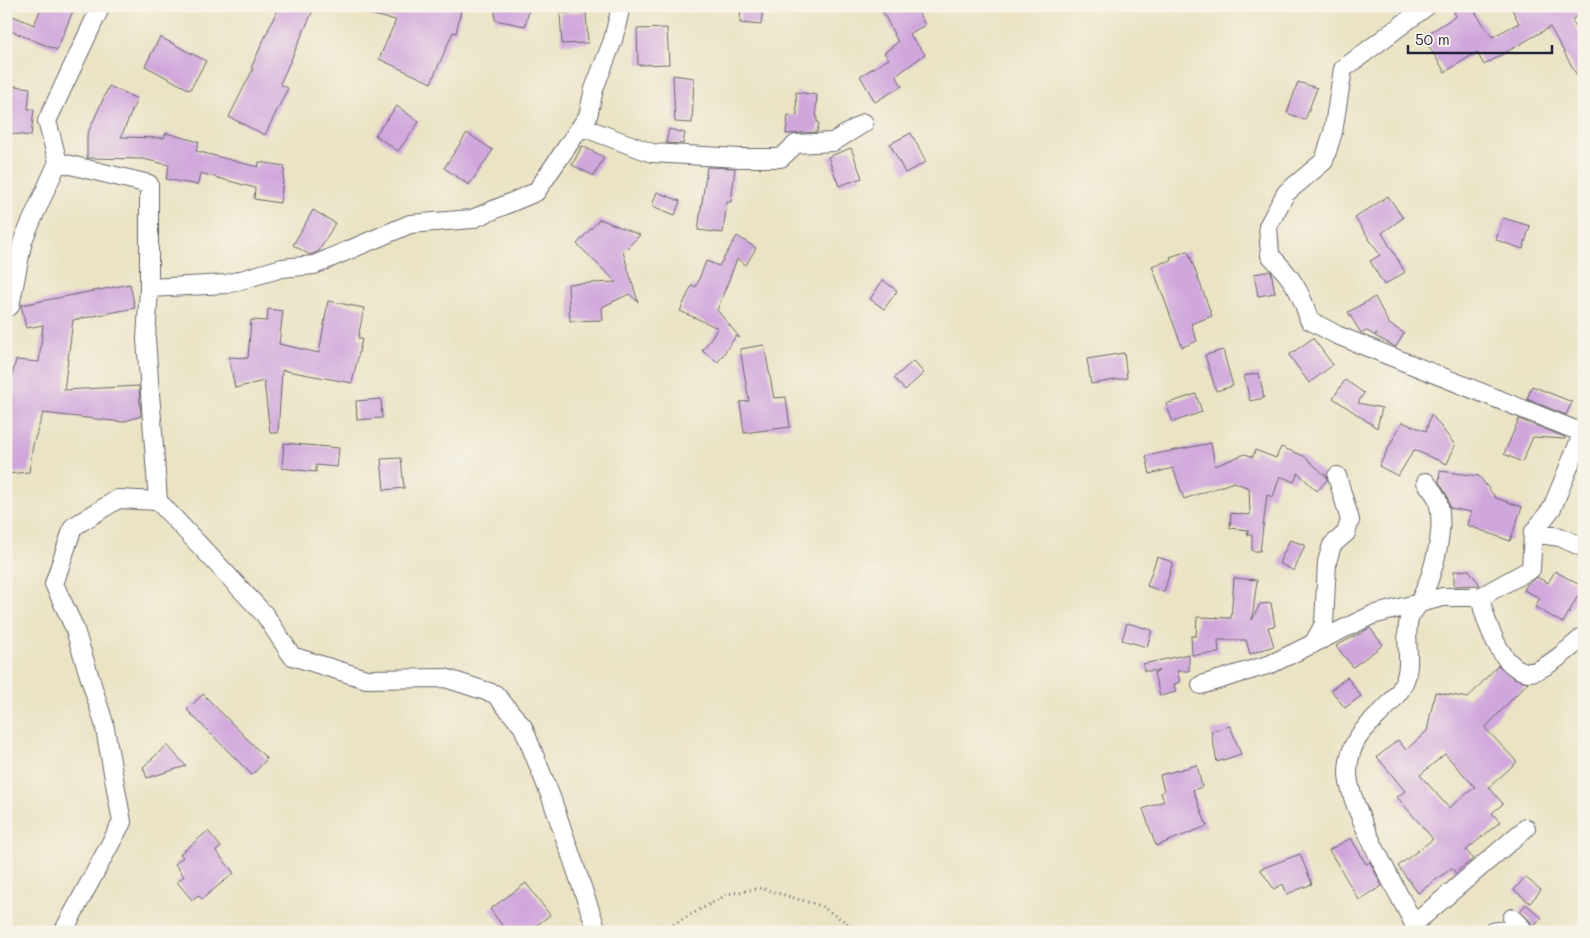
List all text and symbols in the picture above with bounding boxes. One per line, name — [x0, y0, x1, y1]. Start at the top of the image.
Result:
scale bar — [1408, 22, 1551, 54]
text: 50 m — [1415, 29, 1450, 49]

